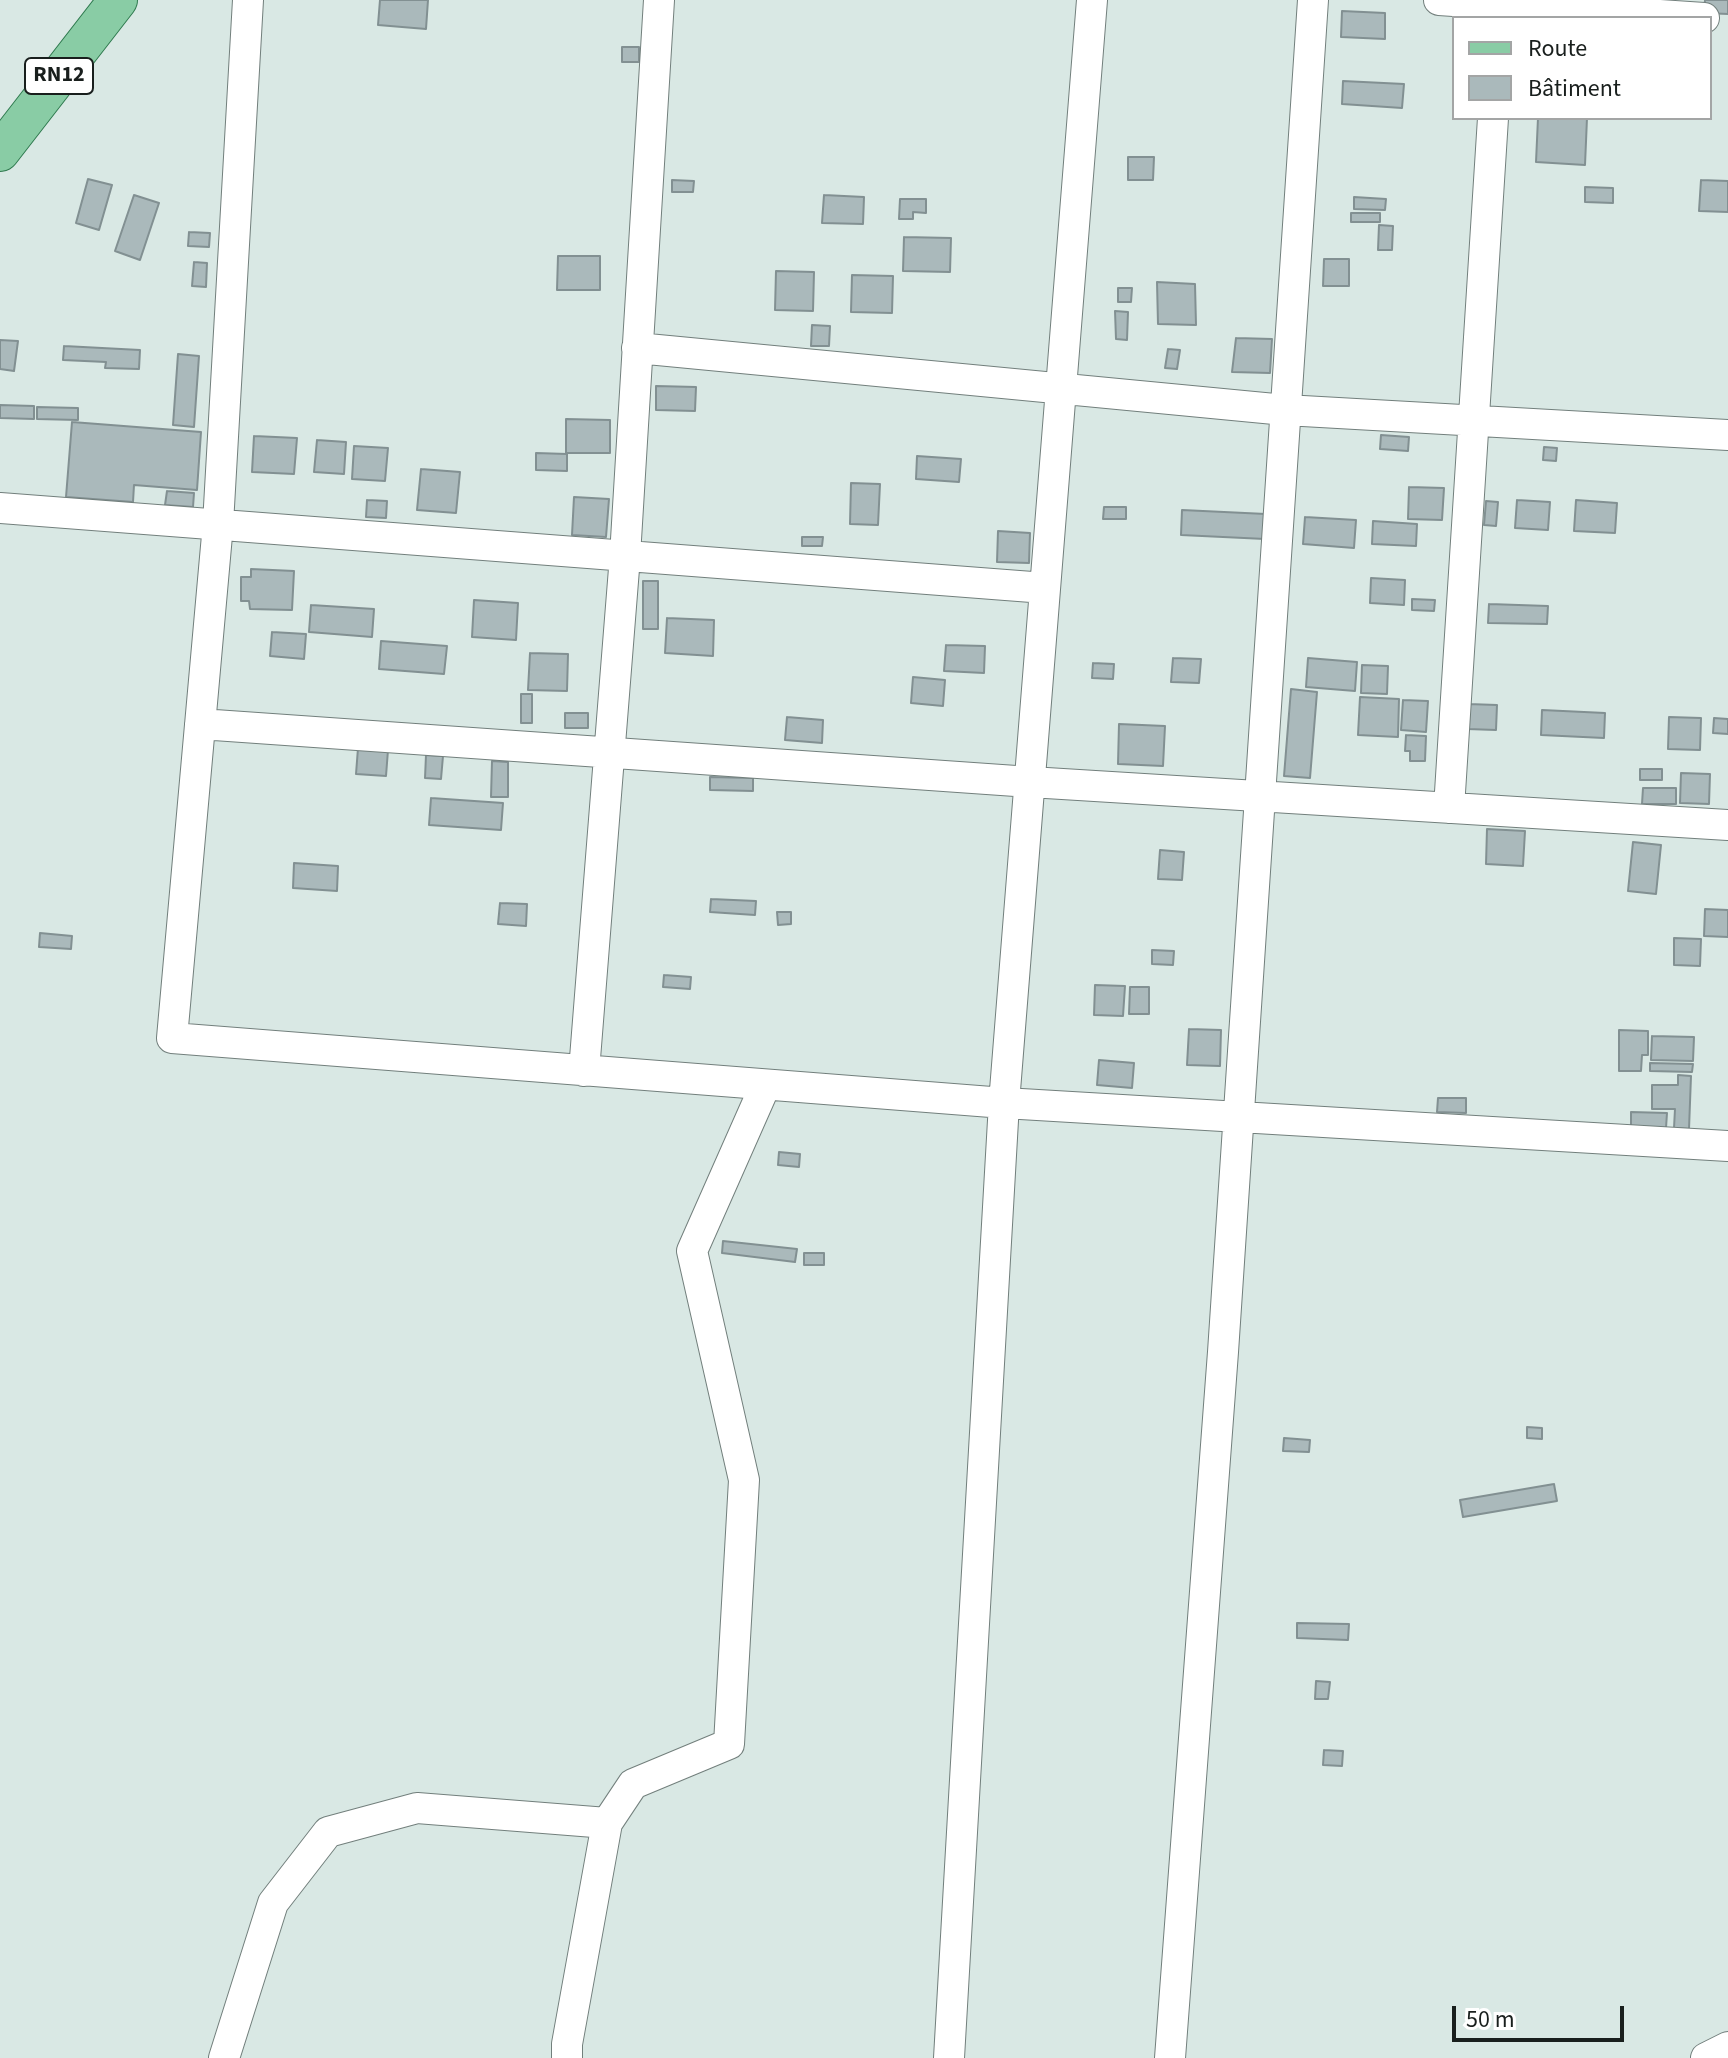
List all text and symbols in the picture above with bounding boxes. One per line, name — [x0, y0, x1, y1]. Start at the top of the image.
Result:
legend — [1452, 16, 1712, 120]
text: Route — [1528, 31, 1587, 66]
road number: RN12 — [25, 58, 93, 94]
text: Bâtiment — [1528, 71, 1621, 106]
scale bar — [1456, 1990, 1628, 2040]
text: 50 m — [1466, 2002, 1515, 2037]

